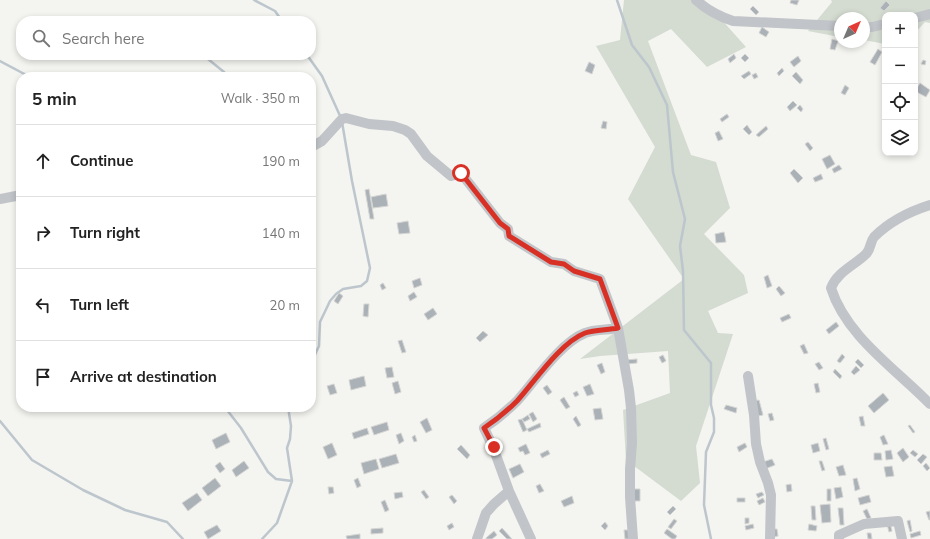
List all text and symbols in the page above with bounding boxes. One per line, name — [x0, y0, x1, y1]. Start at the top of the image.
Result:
north arrow — [834, 12, 870, 48]
map controls — [882, 12, 918, 156]
button: + — [882, 12, 918, 48]
search box — [16, 16, 316, 60]
icon: search — [30, 27, 52, 49]
text: Search here — [62, 29, 144, 48]
button: − — [882, 48, 918, 84]
button: locate — [882, 84, 918, 120]
text: 5 min — [32, 88, 77, 109]
text: Walk · 350 m — [221, 90, 300, 106]
button: layers — [882, 120, 918, 156]
icon: ahead — [32, 150, 54, 172]
text: Continue — [70, 151, 133, 170]
text: 190 m — [262, 153, 300, 169]
route start — [452, 164, 470, 182]
icon: right — [32, 222, 54, 244]
text: Turn right — [70, 223, 140, 242]
text: 140 m — [262, 225, 300, 241]
icon: left — [32, 294, 54, 316]
text: Turn left — [70, 295, 129, 314]
text: 20 m — [270, 297, 300, 313]
icon: arrive — [32, 366, 54, 388]
text: Arrive at destination — [70, 367, 217, 386]
route end — [485, 438, 503, 456]

